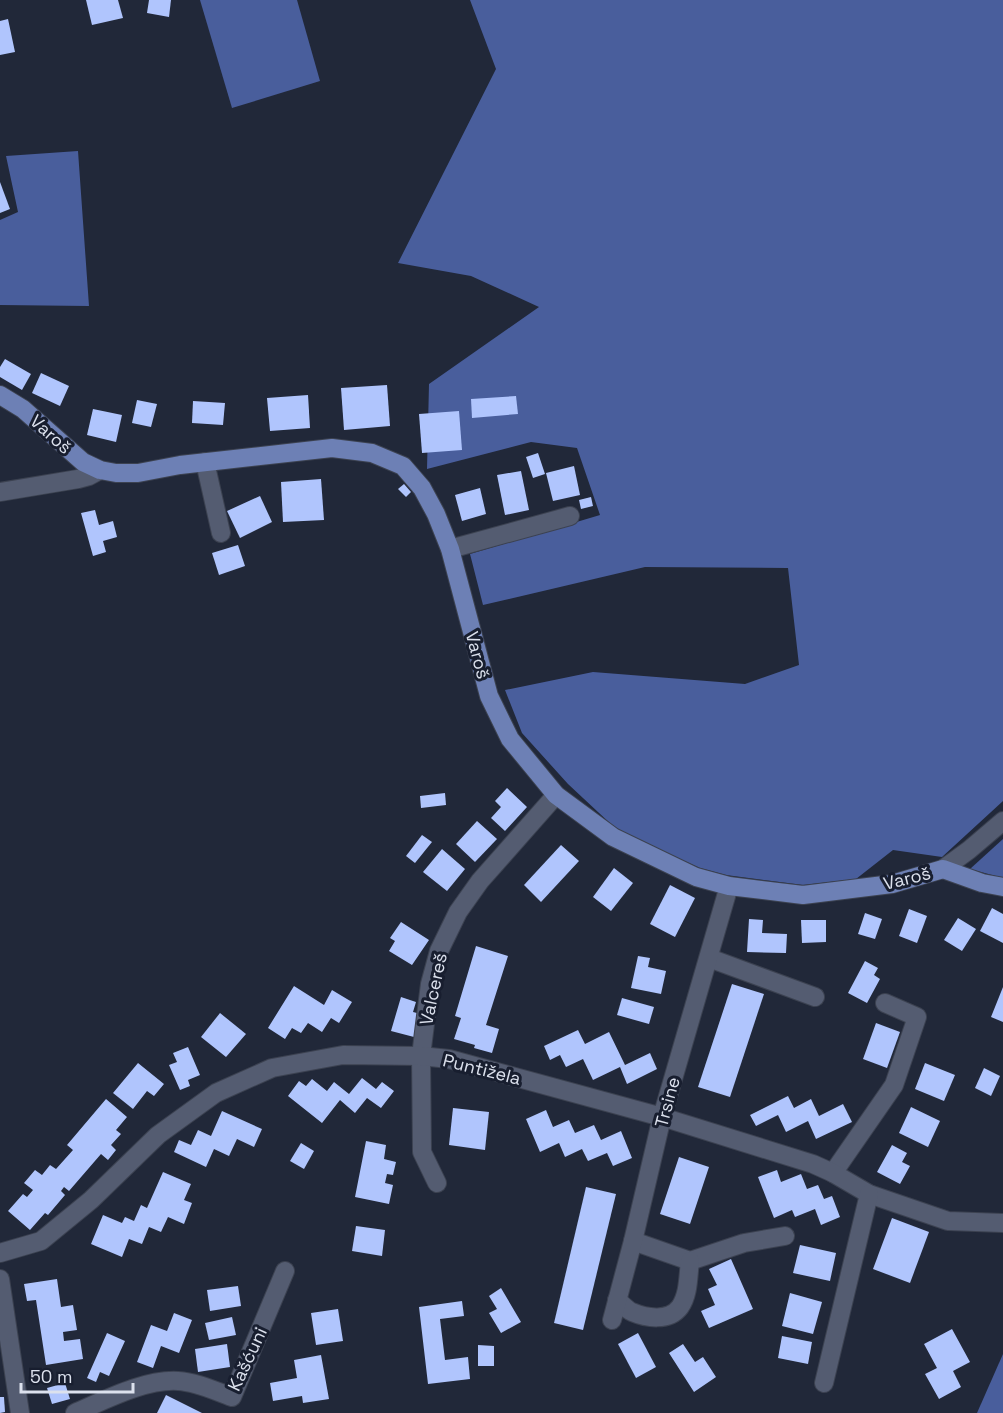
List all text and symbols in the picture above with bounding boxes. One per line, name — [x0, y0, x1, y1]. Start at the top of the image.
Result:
street label: Varoš — [25, 409, 77, 459]
street label: Varoš — [461, 629, 495, 681]
street label: Varoš — [881, 861, 933, 895]
street label: Valcereš — [414, 951, 452, 1027]
street label: Puntižela — [441, 1048, 523, 1090]
street label: Trsine — [649, 1074, 685, 1130]
street label: Kašćuni — [222, 1323, 272, 1395]
scale bar — [21, 1356, 134, 1394]
text: 50 m — [30, 1365, 72, 1388]

